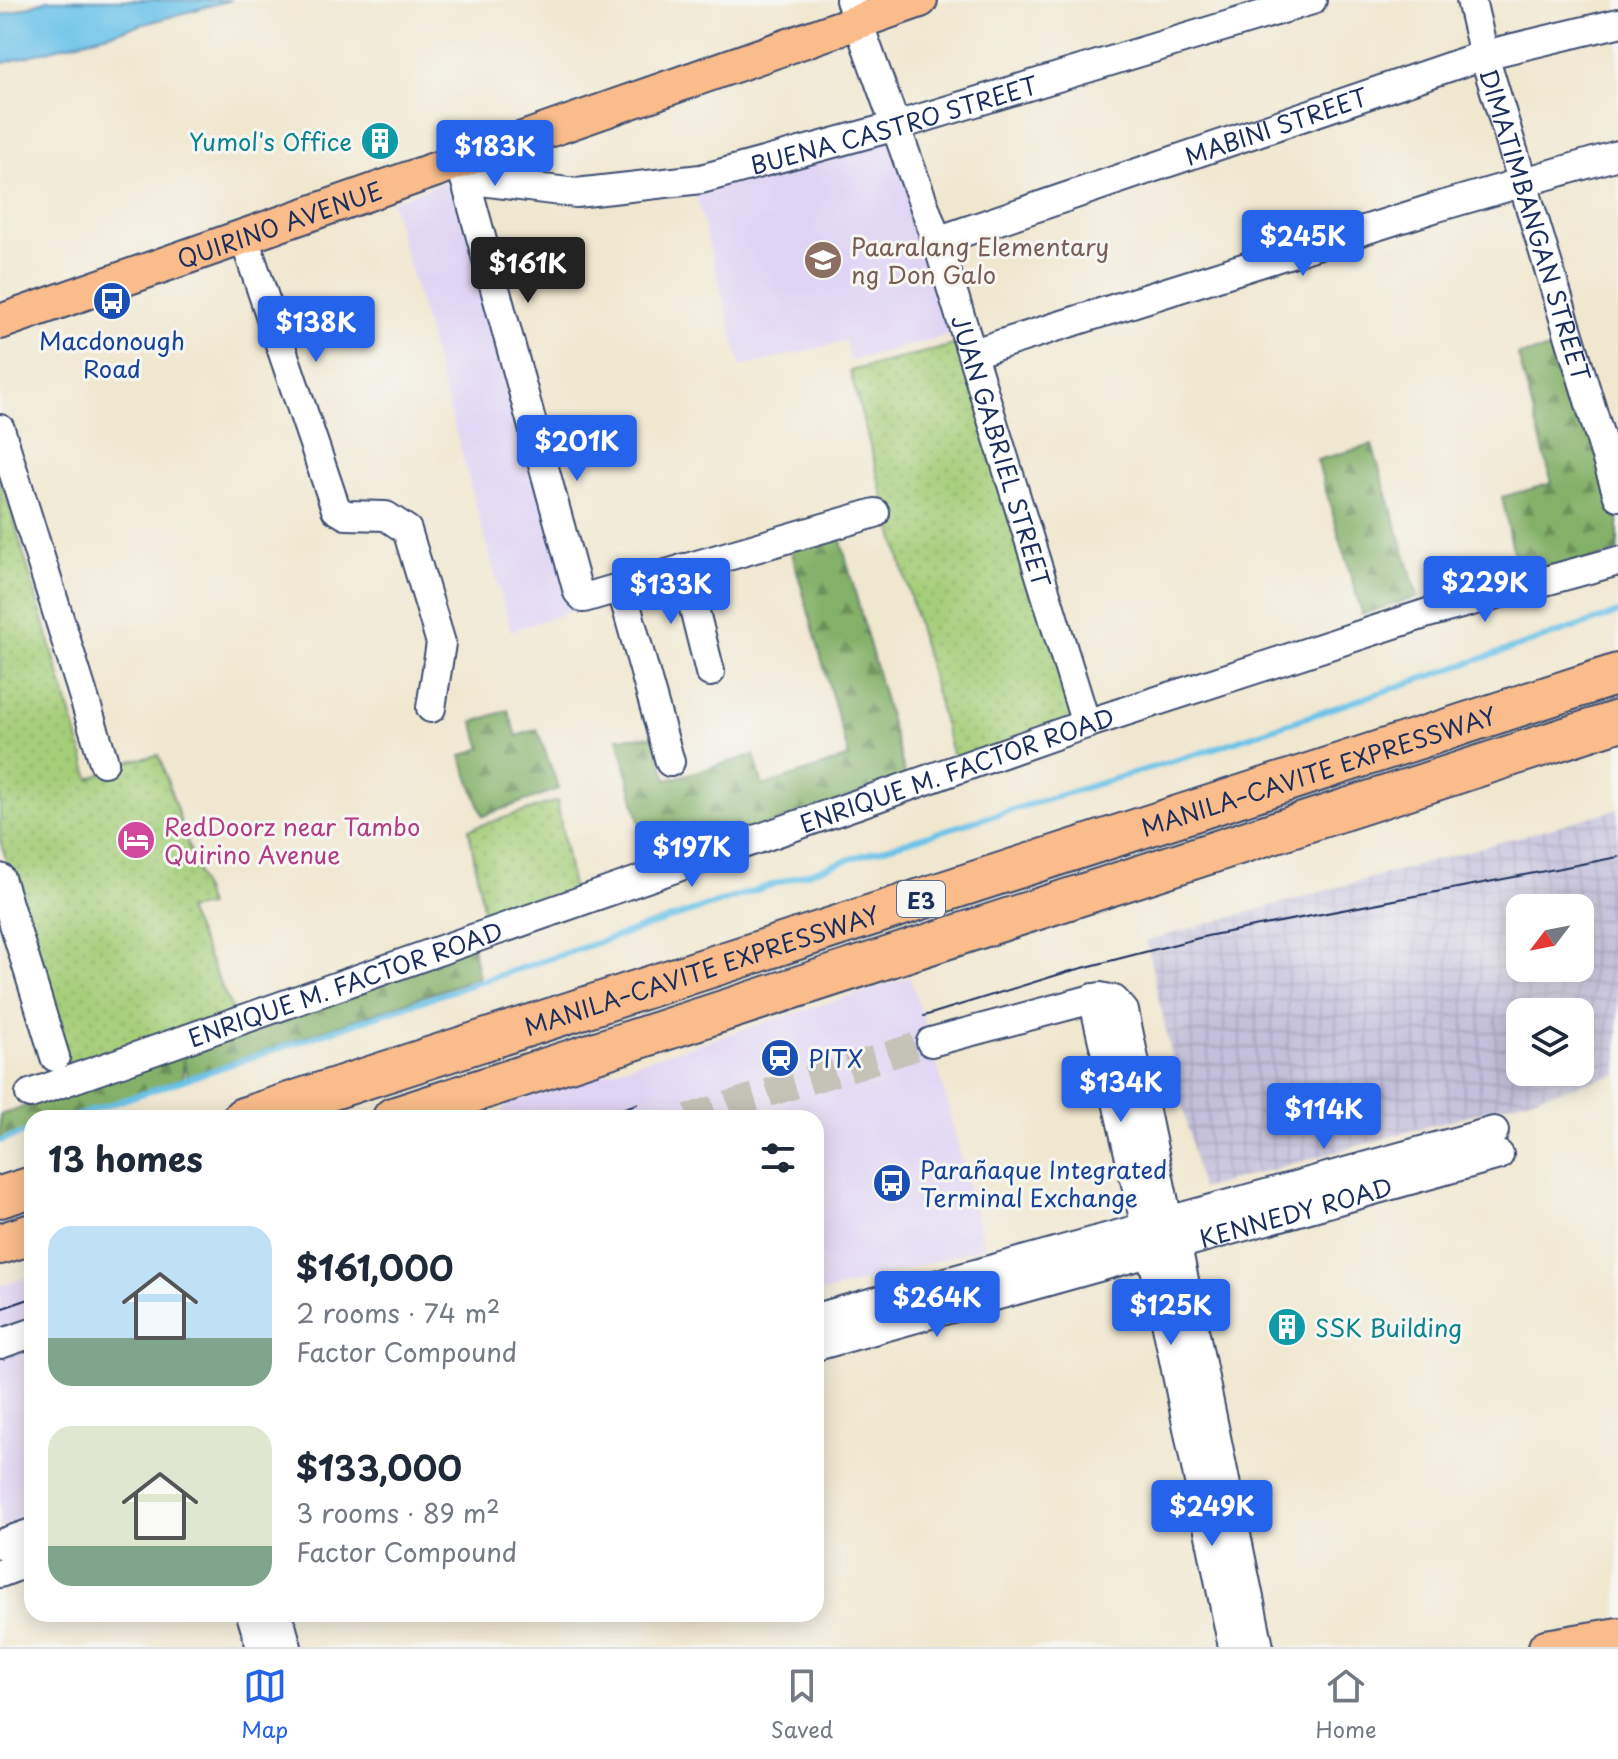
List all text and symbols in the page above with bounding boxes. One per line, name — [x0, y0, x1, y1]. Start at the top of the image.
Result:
street label: DIMATIMBANGAN STREET — [1471, 64, 1600, 386]
street label: BUENA CASTRO STREET — [746, 66, 1042, 183]
street label: MABINI STREET — [1180, 78, 1373, 174]
building icon: Yumol's Office — [359, 120, 401, 162]
pin: $183K — [439, 120, 551, 188]
place label: Yumol's Office — [189, 123, 352, 159]
text: $183K — [454, 126, 536, 165]
street label: QUIRINO AVENUE — [172, 172, 387, 277]
pin: $245K — [1247, 210, 1359, 278]
text: $245K — [1260, 216, 1346, 255]
place label: Paaralang Elementary ng Don Galo — [851, 228, 1109, 292]
pin: $161K — [472, 237, 584, 305]
school or university icon: Paaralang Elementary ng Don Galo — [802, 239, 844, 281]
text: $161K — [489, 243, 567, 282]
bus stop icon: Macdonough Road — [91, 280, 133, 322]
pin: $138K — [260, 296, 372, 364]
text: $138K — [276, 302, 356, 341]
street label: JUAN GABRIEL STREET — [943, 310, 1061, 592]
place label: Macdonough Road — [39, 322, 185, 386]
pin: $201K — [521, 415, 633, 483]
text: $201K — [535, 421, 619, 460]
pin: $229K — [1429, 556, 1541, 624]
pin: $133K — [615, 558, 727, 626]
text: $229K — [1442, 562, 1528, 601]
text: $133K — [630, 564, 712, 603]
street label: MANILA–CAVITE EXPRESSWAY — [1136, 697, 1501, 845]
street label: ENRIQUE M. FACTOR ROAD — [795, 698, 1119, 841]
place label: RedDoorz near Tambo Quirino Avenue — [164, 808, 420, 872]
hotel icon: RedDoorz near Tambo Quirino Avenue — [115, 819, 157, 861]
pin: $197K — [636, 821, 748, 889]
text: $197K — [653, 827, 731, 866]
road number: E3 — [897, 881, 945, 917]
north arrow — [1506, 894, 1594, 982]
map controls — [1506, 894, 1594, 1086]
street label: MANILA–CAVITE EXPRESSWAY — [519, 896, 884, 1044]
street label: ENRIQUE M. FACTOR ROAD — [183, 912, 507, 1055]
button: layers — [1506, 998, 1594, 1086]
station icon: PITX — [759, 1037, 801, 1079]
place label: PITX — [808, 1040, 863, 1076]
pin: $134K — [1065, 1056, 1177, 1124]
text: $134K — [1080, 1062, 1162, 1101]
pin: $114K — [1268, 1083, 1380, 1151]
text: $114K — [1285, 1089, 1363, 1128]
text: 13 homes — [48, 1132, 203, 1184]
icon: filters — [756, 1136, 800, 1180]
place label: Parañaque Integrated Terminal Exchange — [920, 1151, 1167, 1215]
bus stop icon: Parañaque Integrated Terminal Exchange — [871, 1162, 913, 1204]
street label: KENNEDY ROAD — [1195, 1168, 1396, 1256]
text: $161,000 — [296, 1241, 454, 1293]
icon: home — [112, 1258, 208, 1354]
pin: $264K — [881, 1271, 993, 1339]
text: $264K — [893, 1277, 981, 1316]
pin: $125K — [1115, 1279, 1227, 1347]
text: $125K — [1130, 1285, 1212, 1324]
text: 2 rooms · 74 m² — [296, 1293, 500, 1332]
building icon: SSK Building — [1266, 1306, 1308, 1348]
place label: SSK Building — [1315, 1309, 1462, 1345]
text: Factor Compound — [296, 1332, 517, 1371]
text: $133,000 — [296, 1441, 462, 1493]
icon: home — [112, 1458, 208, 1554]
pin: $249K — [1156, 1480, 1268, 1548]
text: $249K — [1169, 1486, 1255, 1525]
text: 3 rooms · 89 m² — [296, 1493, 500, 1532]
text: Factor Compound — [296, 1532, 517, 1571]
tab: Map — [241, 1664, 288, 1745]
tab: Saved — [771, 1664, 833, 1745]
tab: Home — [1316, 1664, 1377, 1745]

